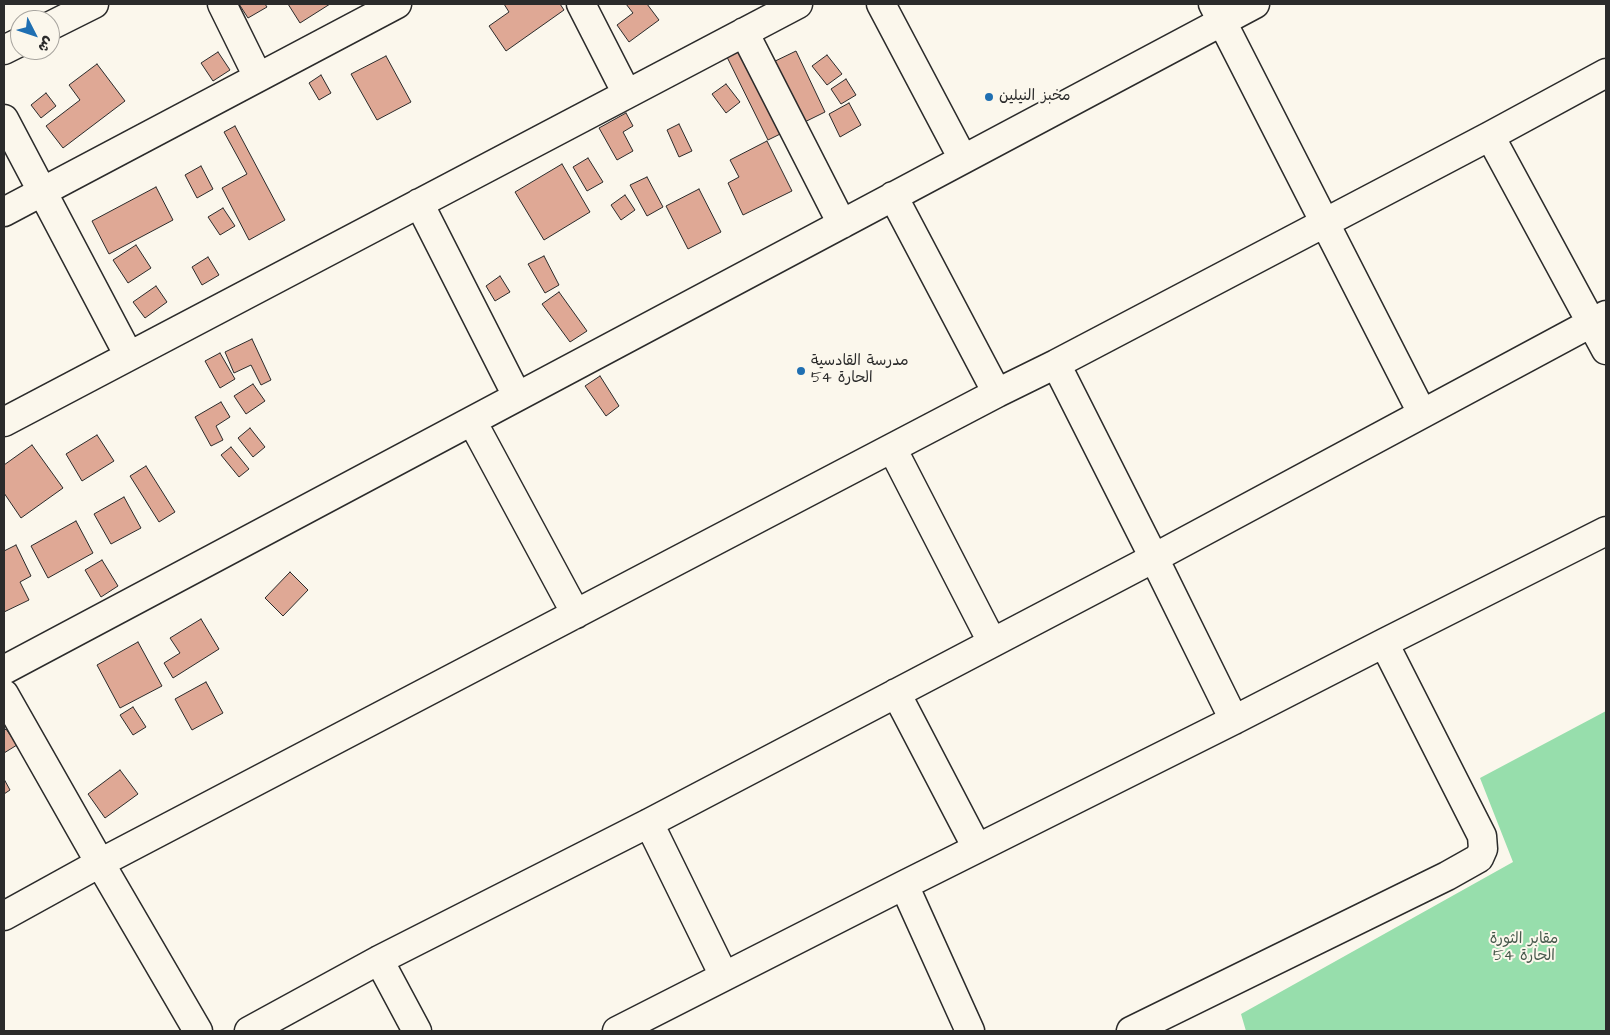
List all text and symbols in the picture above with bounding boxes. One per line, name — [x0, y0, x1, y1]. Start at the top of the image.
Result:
north arrow — [10, 10, 60, 60]
text: ش — [33, 32, 58, 57]
place label: مخبز النيلين — [999, 88, 1070, 106]
marker: مخبز النيلين — [983, 91, 995, 103]
place label: مدرسة القادسية الحارة 54 — [811, 353, 909, 388]
marker: مدرسة القادسية الحارة 54 — [795, 365, 807, 377]
park label: مقابر الثورة الحارة 54 — [1490, 931, 1558, 966]

